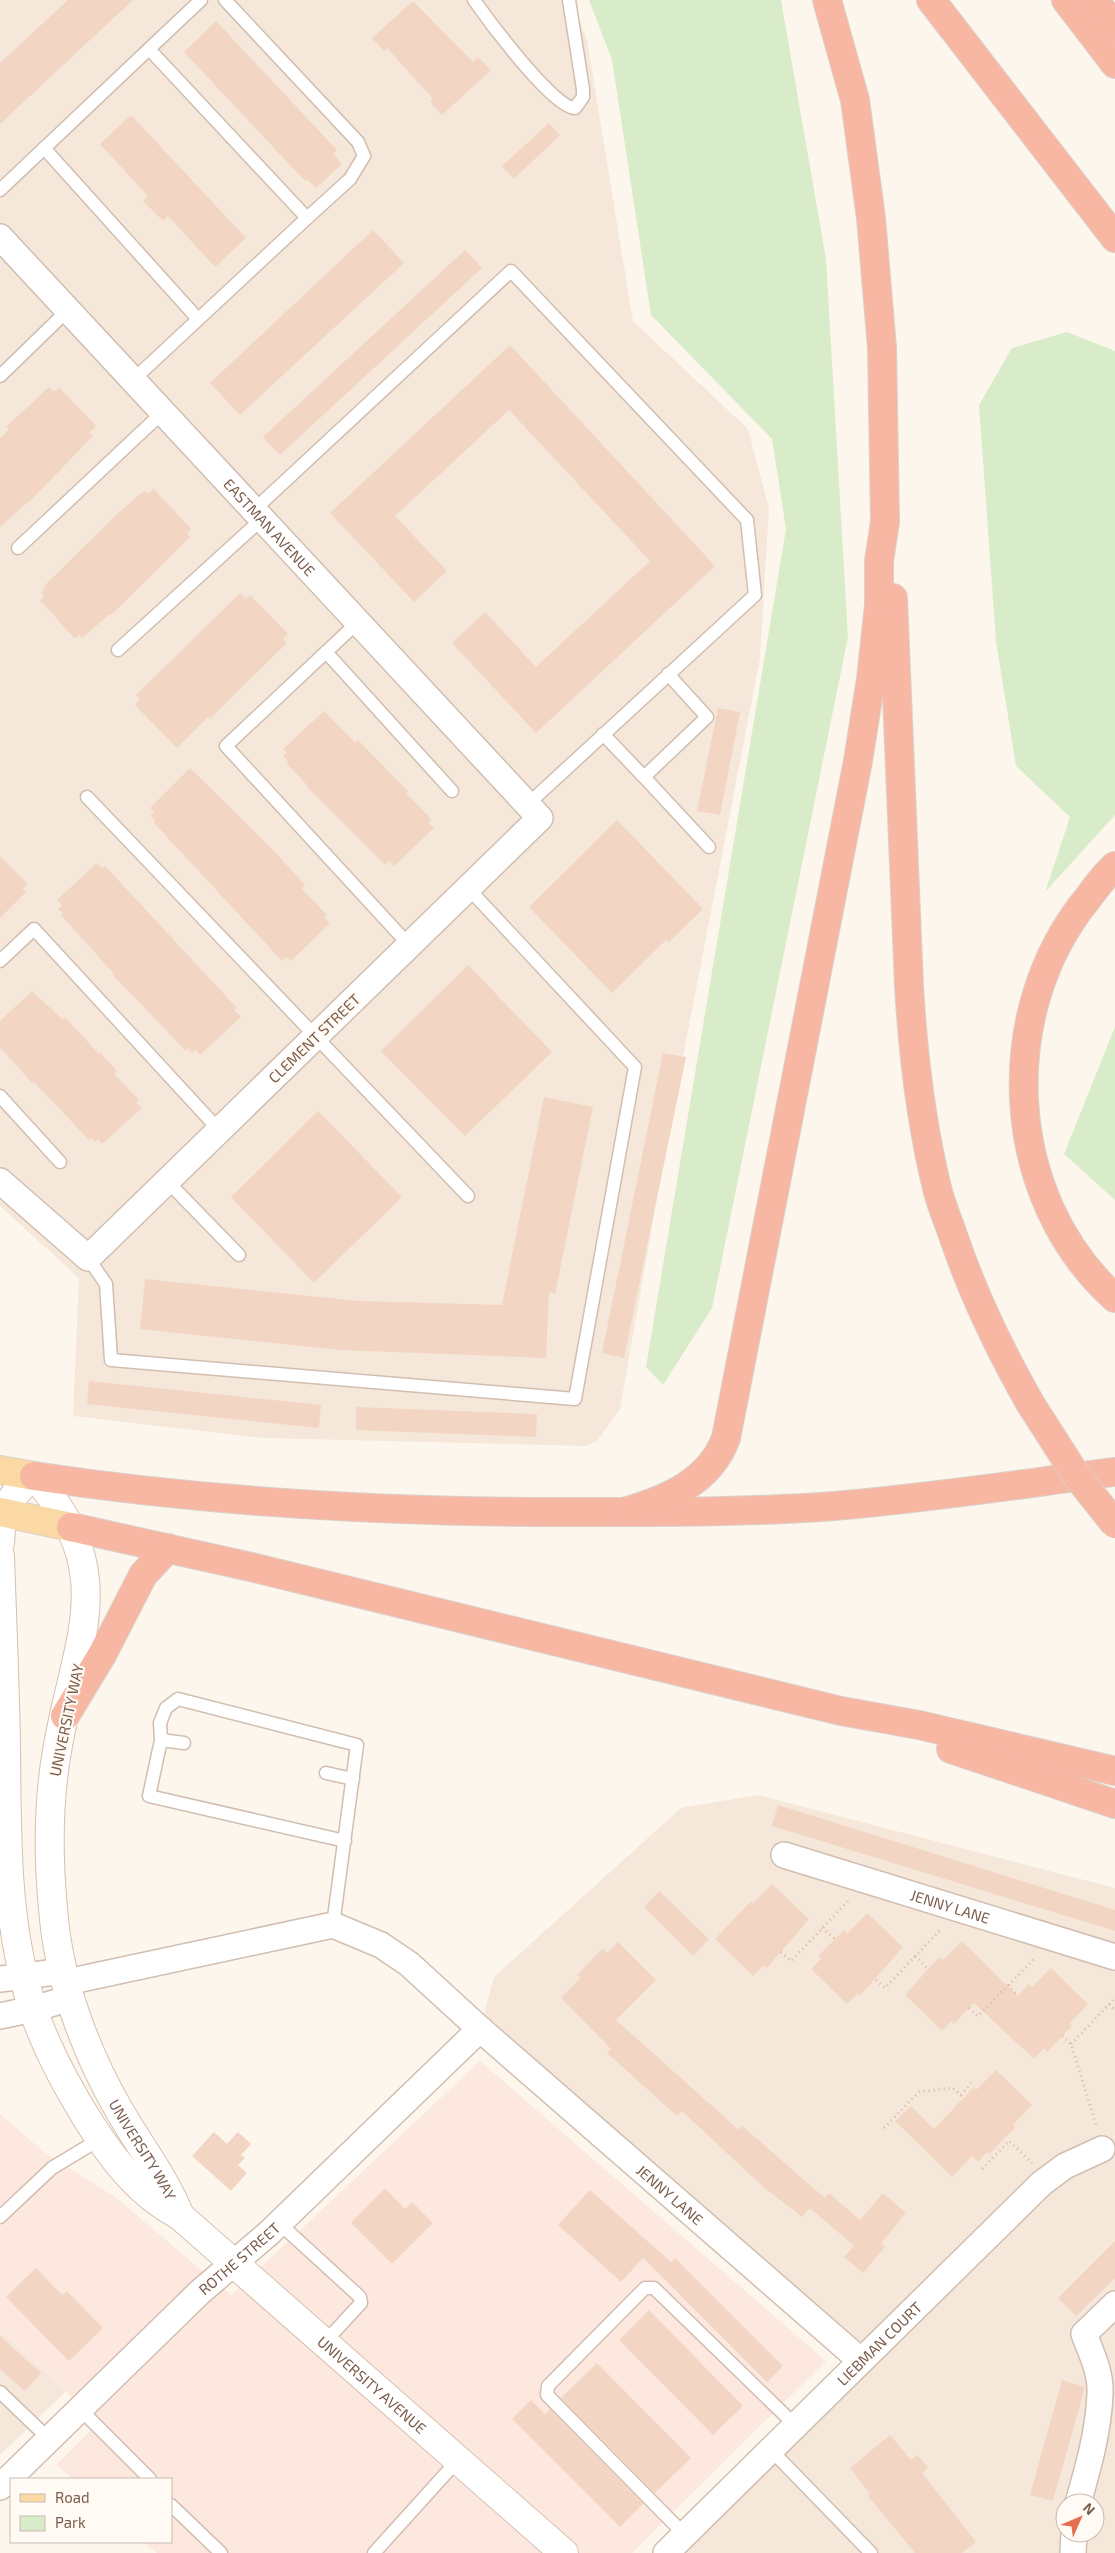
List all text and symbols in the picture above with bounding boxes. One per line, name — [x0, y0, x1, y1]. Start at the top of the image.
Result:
street label: EASTMAN AVENUE — [220, 475, 319, 579]
street label: CLEMENT STREET — [264, 990, 364, 1086]
street label: UNIVERSITY WAY — [45, 1662, 87, 1778]
street label: JENNY LANE — [908, 1886, 992, 1927]
street label: UNIVERSITY WAY — [106, 2096, 181, 2203]
street label: JENNY LANE — [633, 2161, 707, 2228]
street label: ROTHE STREET — [195, 2218, 284, 2298]
street label: LIEBMAN COURT — [833, 2297, 926, 2389]
street label: UNIVERSITY AVENUE — [314, 2332, 430, 2437]
legend — [10, 2478, 172, 2543]
text: Road — [55, 2488, 90, 2506]
north arrow — [1055, 2493, 1105, 2543]
text: N — [1080, 2499, 1099, 2518]
text: Park — [55, 2513, 86, 2531]

